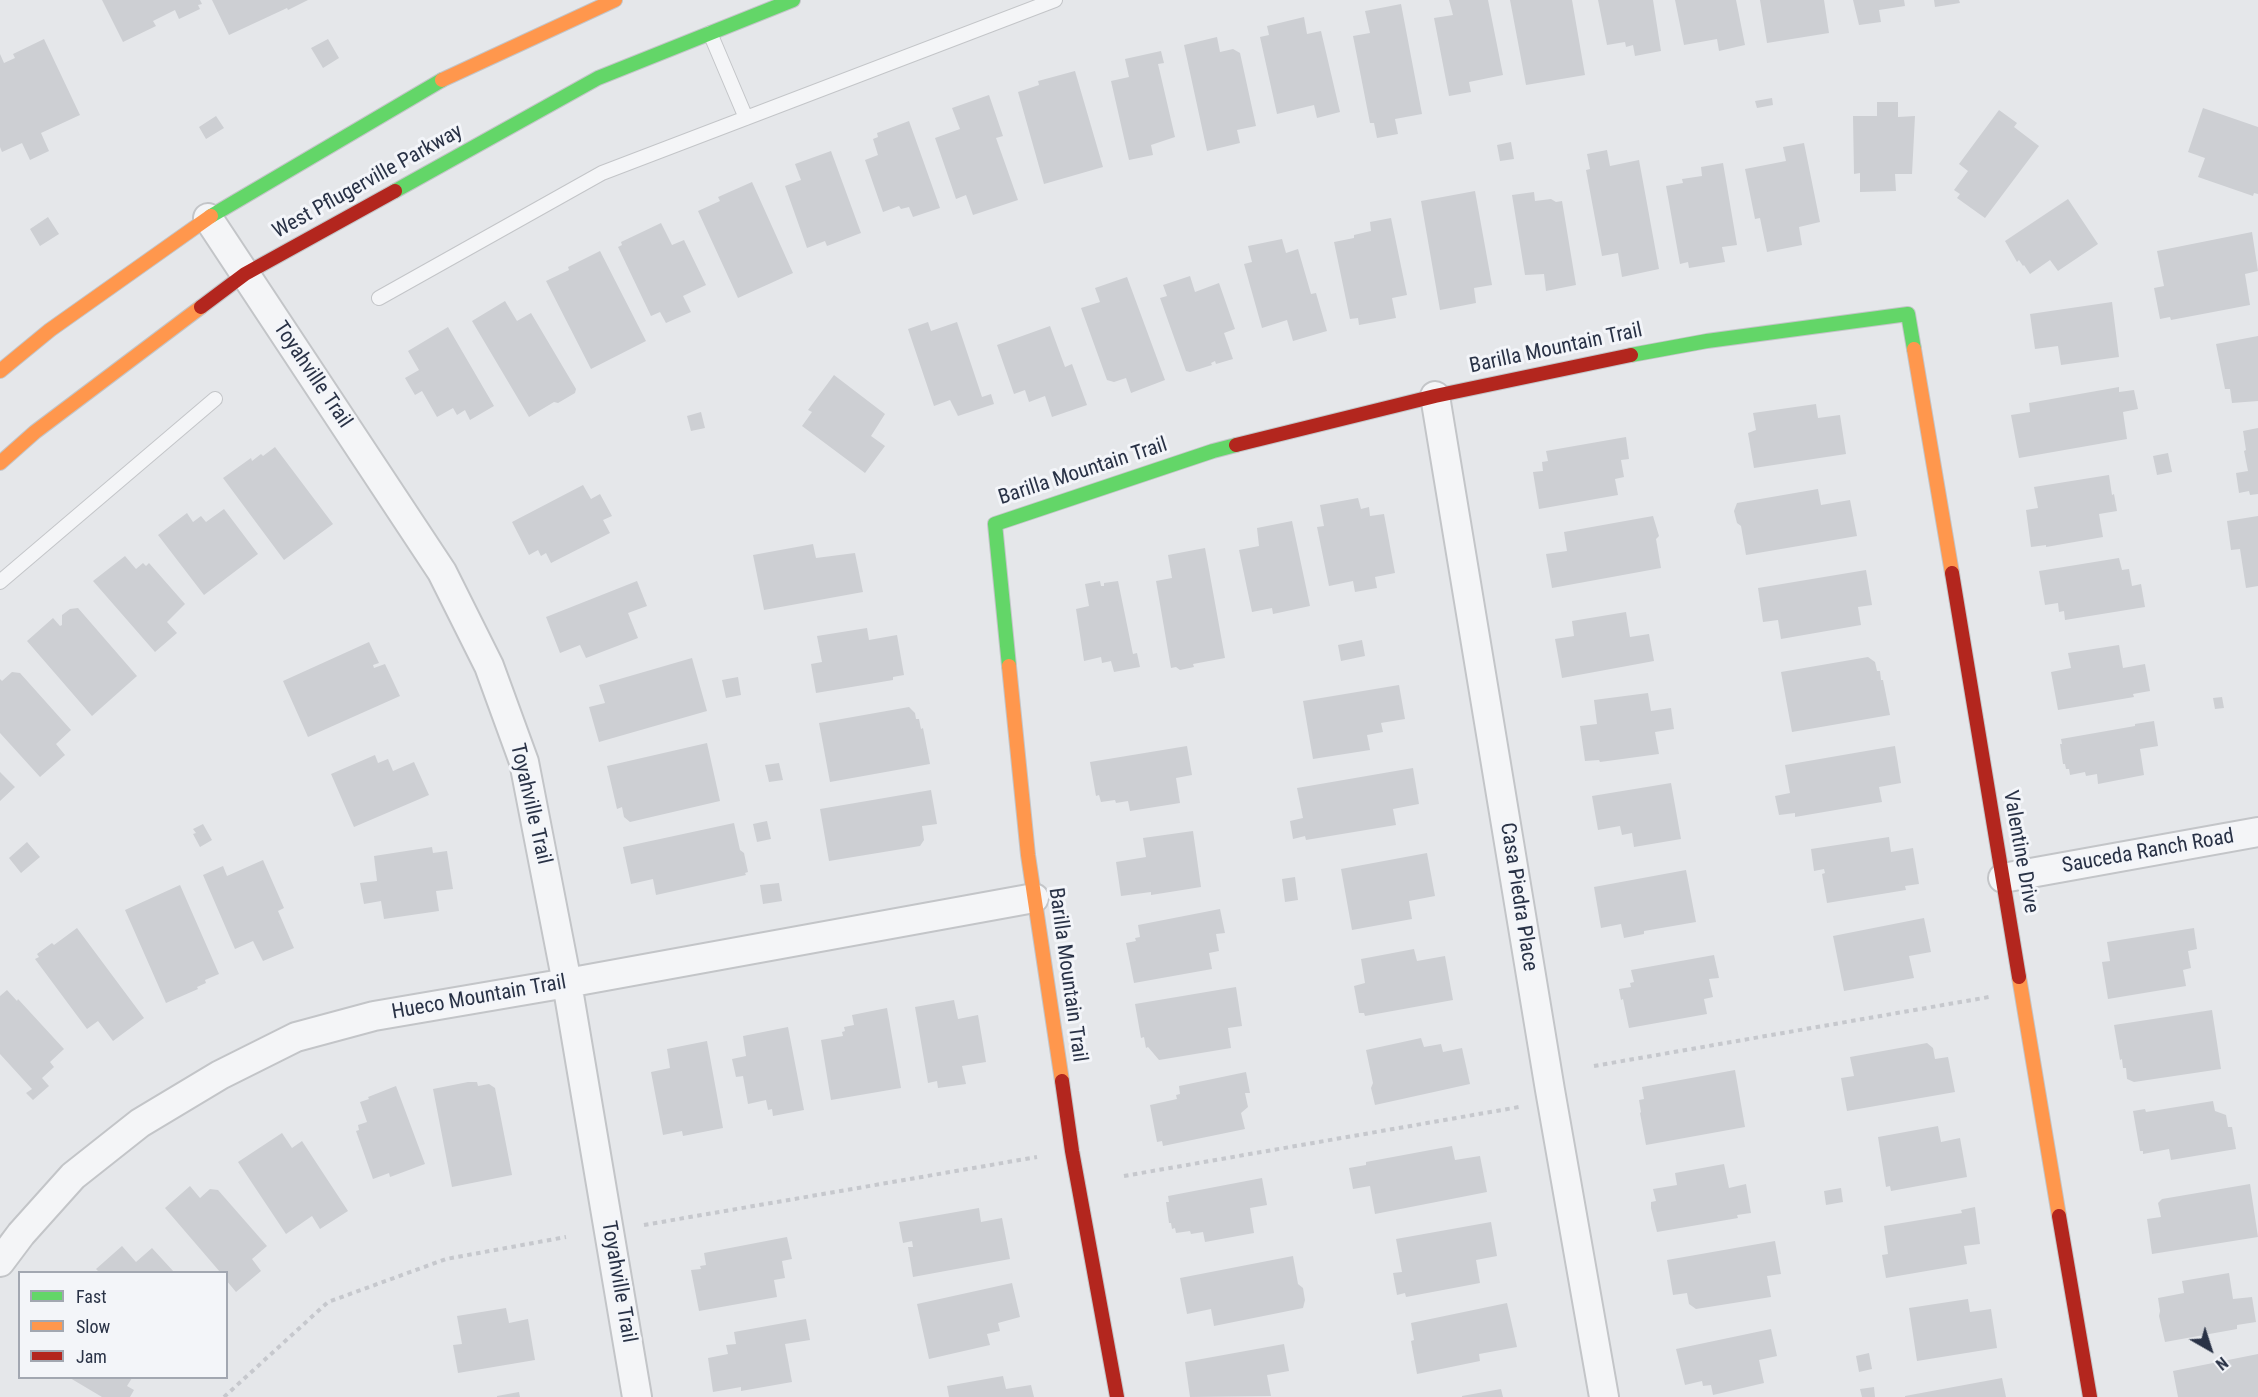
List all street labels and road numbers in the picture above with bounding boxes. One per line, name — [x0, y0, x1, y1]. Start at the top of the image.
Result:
street label: West Pflugerville Parkway — [269, 119, 467, 245]
street label: Toyahville Trail — [267, 317, 357, 433]
street label: Barilla Mountain Trail — [1467, 318, 1645, 380]
street label: Barilla Mountain Trail — [995, 433, 1171, 511]
street label: Toyahville Trail — [504, 741, 556, 867]
street label: Valentine Drive — [1997, 789, 2043, 915]
street label: Casa Piedra Place — [1494, 821, 1542, 973]
street label: Sauceda Ranch Road — [2060, 824, 2236, 880]
street label: Barilla Mountain Trail — [1042, 886, 1092, 1064]
street label: Hueco Mountain Trail — [390, 970, 568, 1026]
street label: Toyahville Trail — [595, 1219, 641, 1345]

